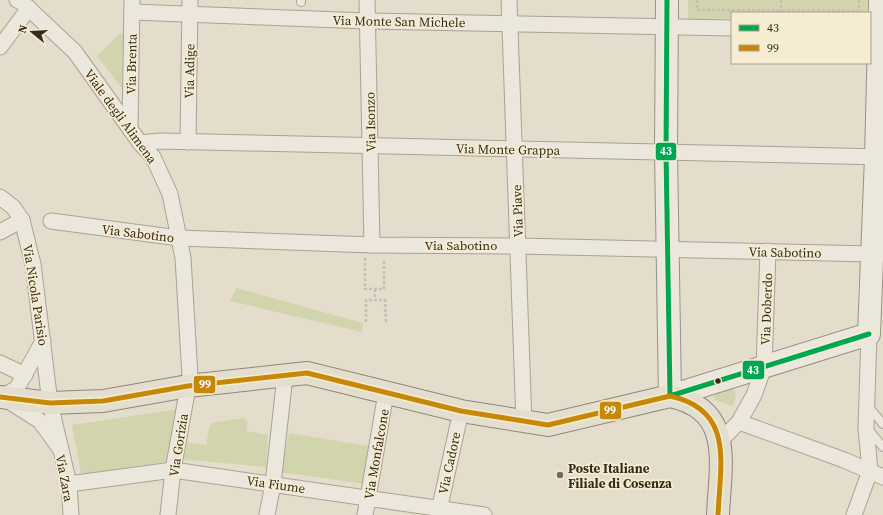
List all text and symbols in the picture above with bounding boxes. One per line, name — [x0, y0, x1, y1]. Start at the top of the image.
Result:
north arrow — [12, 12, 52, 52]
street label: Via Monte San Michele — [332, 12, 466, 31]
legend — [731, 12, 871, 64]
text: 43 — [767, 20, 779, 36]
text: N — [15, 23, 31, 35]
street label: Via Brenta — [122, 33, 141, 95]
text: 99 — [767, 40, 779, 56]
street label: Via Adige — [181, 43, 198, 99]
street label: Viale degli Alimena — [81, 66, 161, 167]
street label: Via Isonzo — [361, 92, 380, 152]
street label: Via Monte Grappa — [456, 140, 561, 159]
line badge: 43 — [655, 142, 677, 161]
text: 43 — [660, 144, 672, 159]
street label: Via Piave — [508, 184, 527, 238]
street label: Via Sabotino — [101, 221, 175, 246]
street label: Via Sabotino — [425, 237, 497, 254]
street label: Via Nicola Parisio — [19, 243, 52, 347]
street label: Via Sabotino — [748, 243, 822, 262]
street label: Via Doberdo — [757, 273, 776, 345]
line badge: 43 — [742, 360, 765, 380]
text: 43 — [747, 363, 759, 378]
line badge: 99 — [193, 375, 216, 394]
unlabelled marker — [713, 376, 723, 386]
text: 99 — [199, 377, 211, 392]
line badge: 99 — [599, 401, 622, 420]
text: 99 — [604, 403, 616, 418]
street label: Via Monfalcone — [360, 407, 393, 501]
street label: Via Gorizia — [165, 412, 192, 478]
street label: Via Cadore — [435, 430, 464, 496]
street label: Via Zara — [52, 453, 77, 503]
place label: Poste Italiane Filiale di Cosenza — [568, 460, 672, 492]
marker: Poste Italiane Filiale di Cosenza — [555, 470, 565, 480]
street label: Via Fiume — [245, 472, 307, 497]

